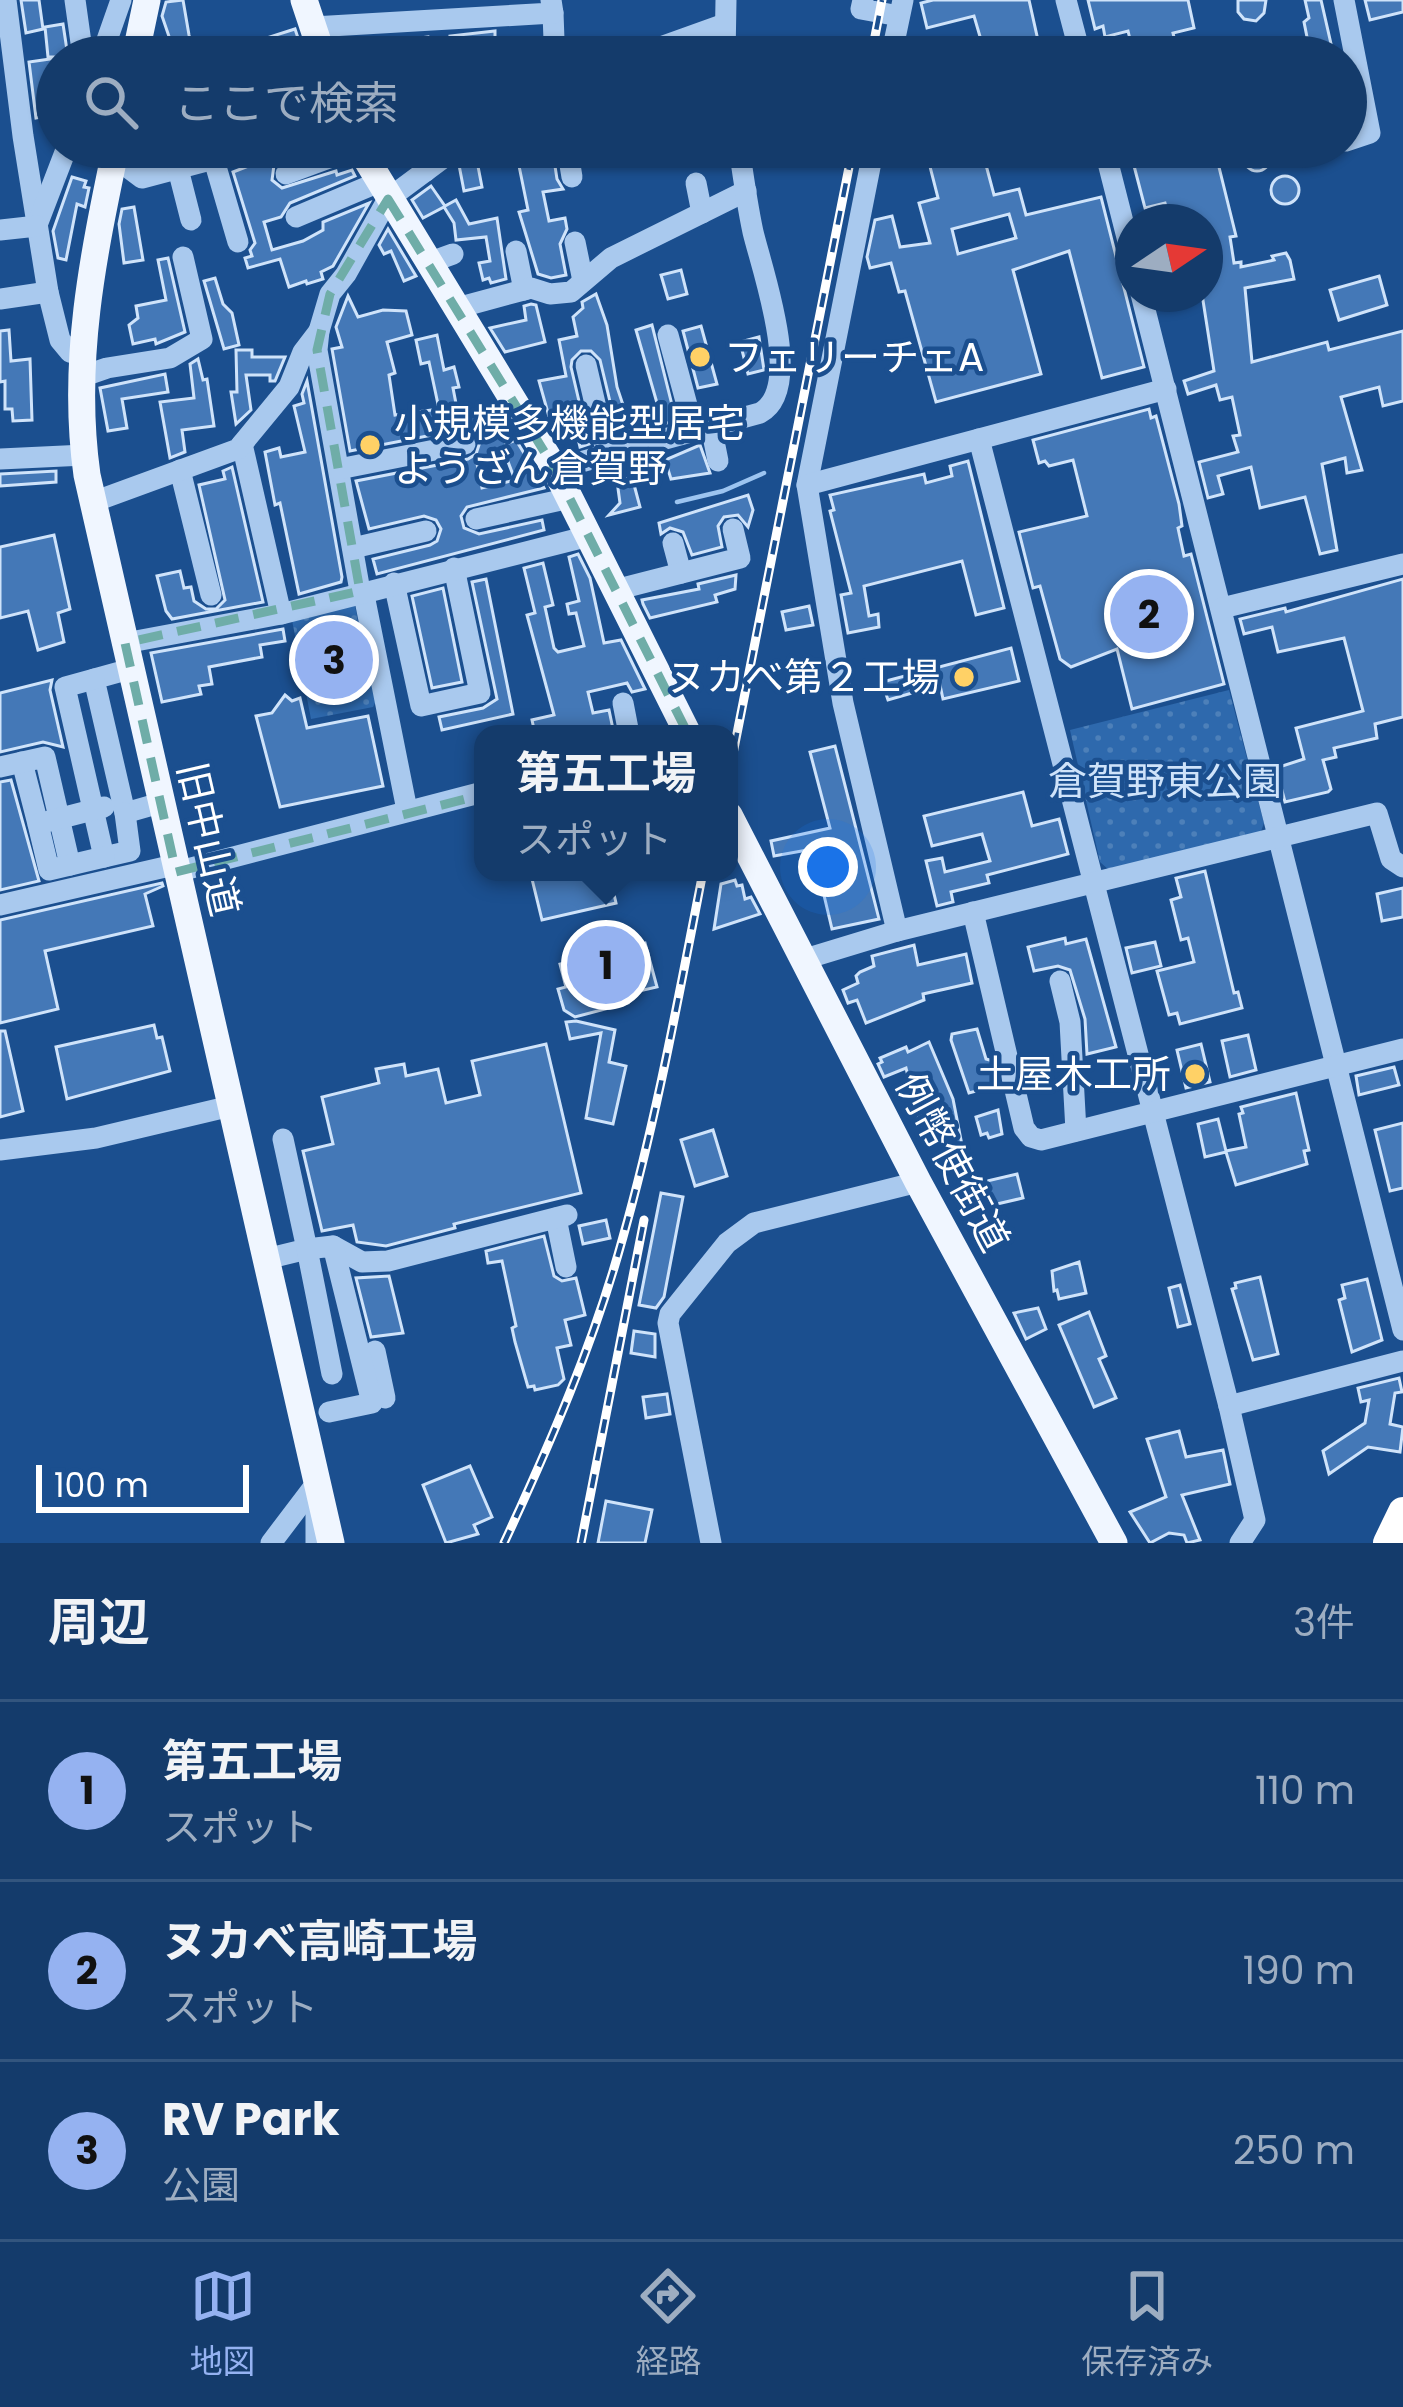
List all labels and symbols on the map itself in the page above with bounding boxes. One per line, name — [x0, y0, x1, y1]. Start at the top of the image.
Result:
north arrow — [1115, 204, 1223, 312]
place label: フェリーチェA — [724, 330, 984, 385]
marker: フェリーチェA — [687, 344, 713, 370]
place label: 小規模多機能型居宅 ようざん倉賀野 — [394, 396, 745, 496]
marker: 小規模多機能型居宅 ようざん倉賀野 — [357, 432, 383, 458]
pin: 2 — [1110, 569, 1188, 659]
pin: 3 — [295, 615, 373, 705]
place label: ヌカべ第２工場 — [667, 650, 940, 705]
marker: ヌカべ第２工場 — [951, 664, 977, 690]
park label: 倉賀野東公園 — [1048, 754, 1282, 809]
street label: 旧中山道 — [164, 757, 253, 921]
your location — [798, 837, 858, 897]
pin: 1 — [567, 920, 645, 1010]
place label: 土屋木工所 — [976, 1047, 1171, 1102]
marker: 土屋木工所 — [1182, 1061, 1208, 1087]
street label: 例幣使街道 — [883, 1063, 1023, 1261]
scale bar — [36, 1459, 249, 1512]

